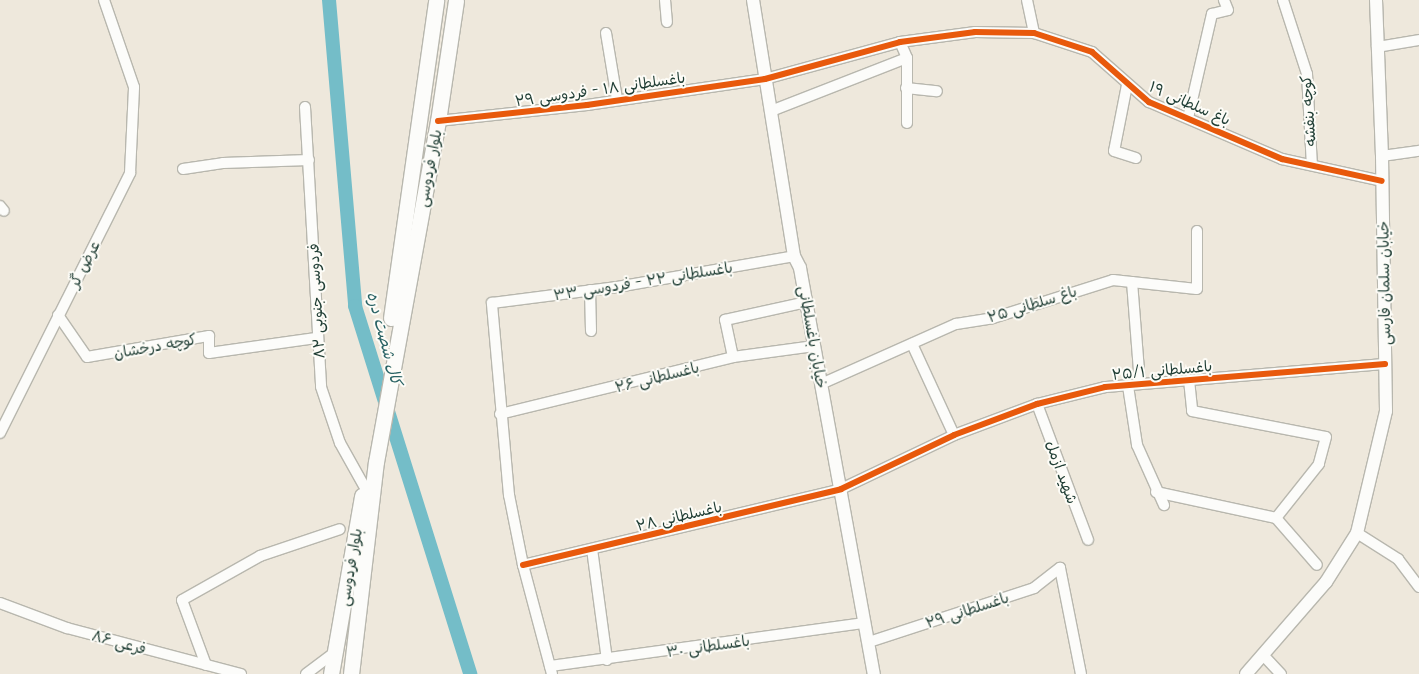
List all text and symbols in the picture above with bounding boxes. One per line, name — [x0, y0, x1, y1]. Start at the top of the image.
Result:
street label: باغسلطانی ۱۸ - فردوسی ۲۹ — [514, 68, 686, 110]
street label: کوچه بنفشه — [1297, 75, 1319, 147]
street label: باغ سلطانی ۱۹ — [1147, 77, 1233, 129]
street label: بلوار فردوسی — [413, 128, 445, 208]
street label: خیابان سلمان فارسی — [1374, 221, 1394, 345]
street label: عرض گر — [65, 237, 103, 291]
street label: فردوسی جنوبی ۸۲ — [304, 243, 328, 359]
street label: باغسلطانی ۲۲ - فردوسی ۳۳ — [552, 258, 734, 304]
street label: باغ سلطانی ۲۵ — [985, 282, 1079, 326]
street label: خیابان باغسلطانی — [795, 284, 831, 390]
water label: کال شصت دره — [363, 289, 407, 387]
street label: کوچه درخشان — [112, 330, 198, 362]
street label: باغسلطانی ۲۵/۱ — [1111, 357, 1213, 383]
street label: باغسلطانی ۲۶ — [613, 358, 701, 396]
street label: شهید ازمل — [1042, 438, 1082, 506]
street label: باغسلطانی ۲۸ — [634, 497, 724, 535]
street label: بلوار فردوسی — [334, 527, 366, 607]
street label: باغسلطانی ۲۹ — [923, 588, 1011, 632]
street label: فرعی ۸۶ — [90, 626, 148, 658]
street label: باغسلطانی ۳۰ — [665, 631, 751, 661]

